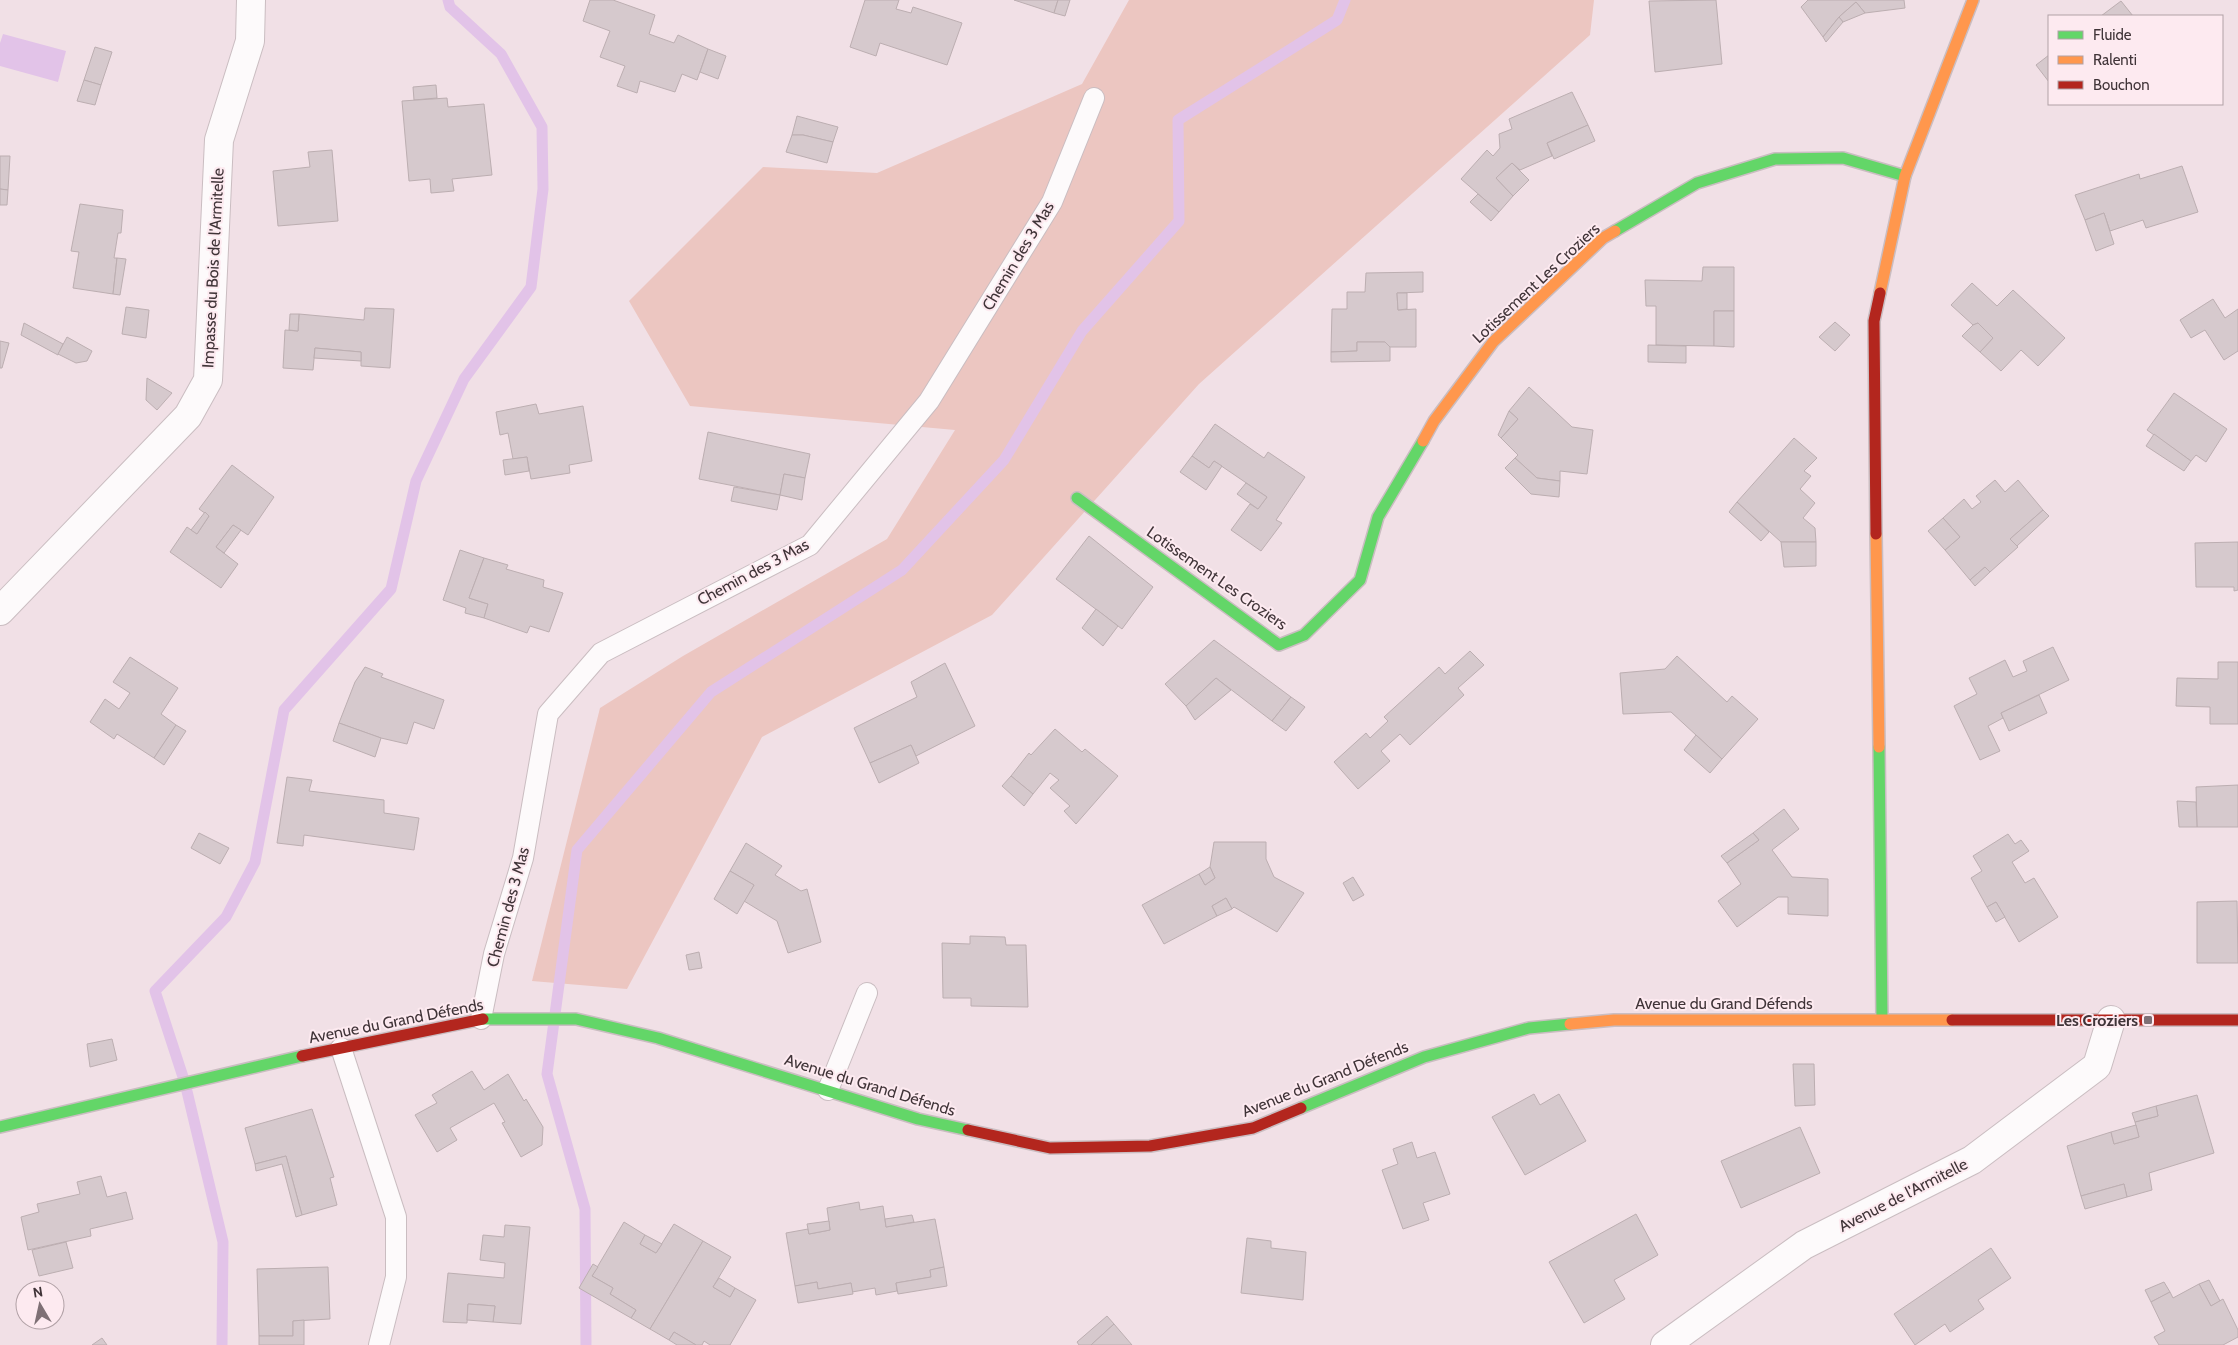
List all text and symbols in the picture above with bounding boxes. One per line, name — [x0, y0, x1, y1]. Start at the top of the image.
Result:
legend — [2048, 15, 2223, 105]
text: Fluide — [2093, 26, 2132, 44]
text: Ralenti — [2093, 51, 2137, 69]
text: Bouchon — [2093, 76, 2150, 94]
street label: Impasse du Bois de l'Armitelle — [198, 167, 228, 369]
street label: Chemin des 3 Mas — [978, 198, 1058, 314]
street label: Lotissement Les Croziers — [1468, 219, 1604, 347]
street label: Lotissement Les Croziers — [1143, 522, 1291, 634]
street label: Chemin des 3 Mas — [694, 534, 812, 609]
street label: Chemin des 3 Mas — [483, 845, 533, 969]
street label: Avenue du Grand Défends — [1635, 994, 1813, 1013]
street label: Avenue du Grand Défends — [307, 995, 485, 1047]
place label: Les Croziers — [2056, 1011, 2138, 1030]
marker: Les Croziers — [2142, 1014, 2154, 1026]
street label: Avenue du Grand Défends — [1239, 1037, 1411, 1121]
street label: Avenue du Grand Défends — [782, 1050, 958, 1120]
street label: Avenue de l'Armitelle — [1835, 1154, 1971, 1236]
north arrow — [15, 1280, 65, 1330]
text: N — [32, 1282, 44, 1302]

